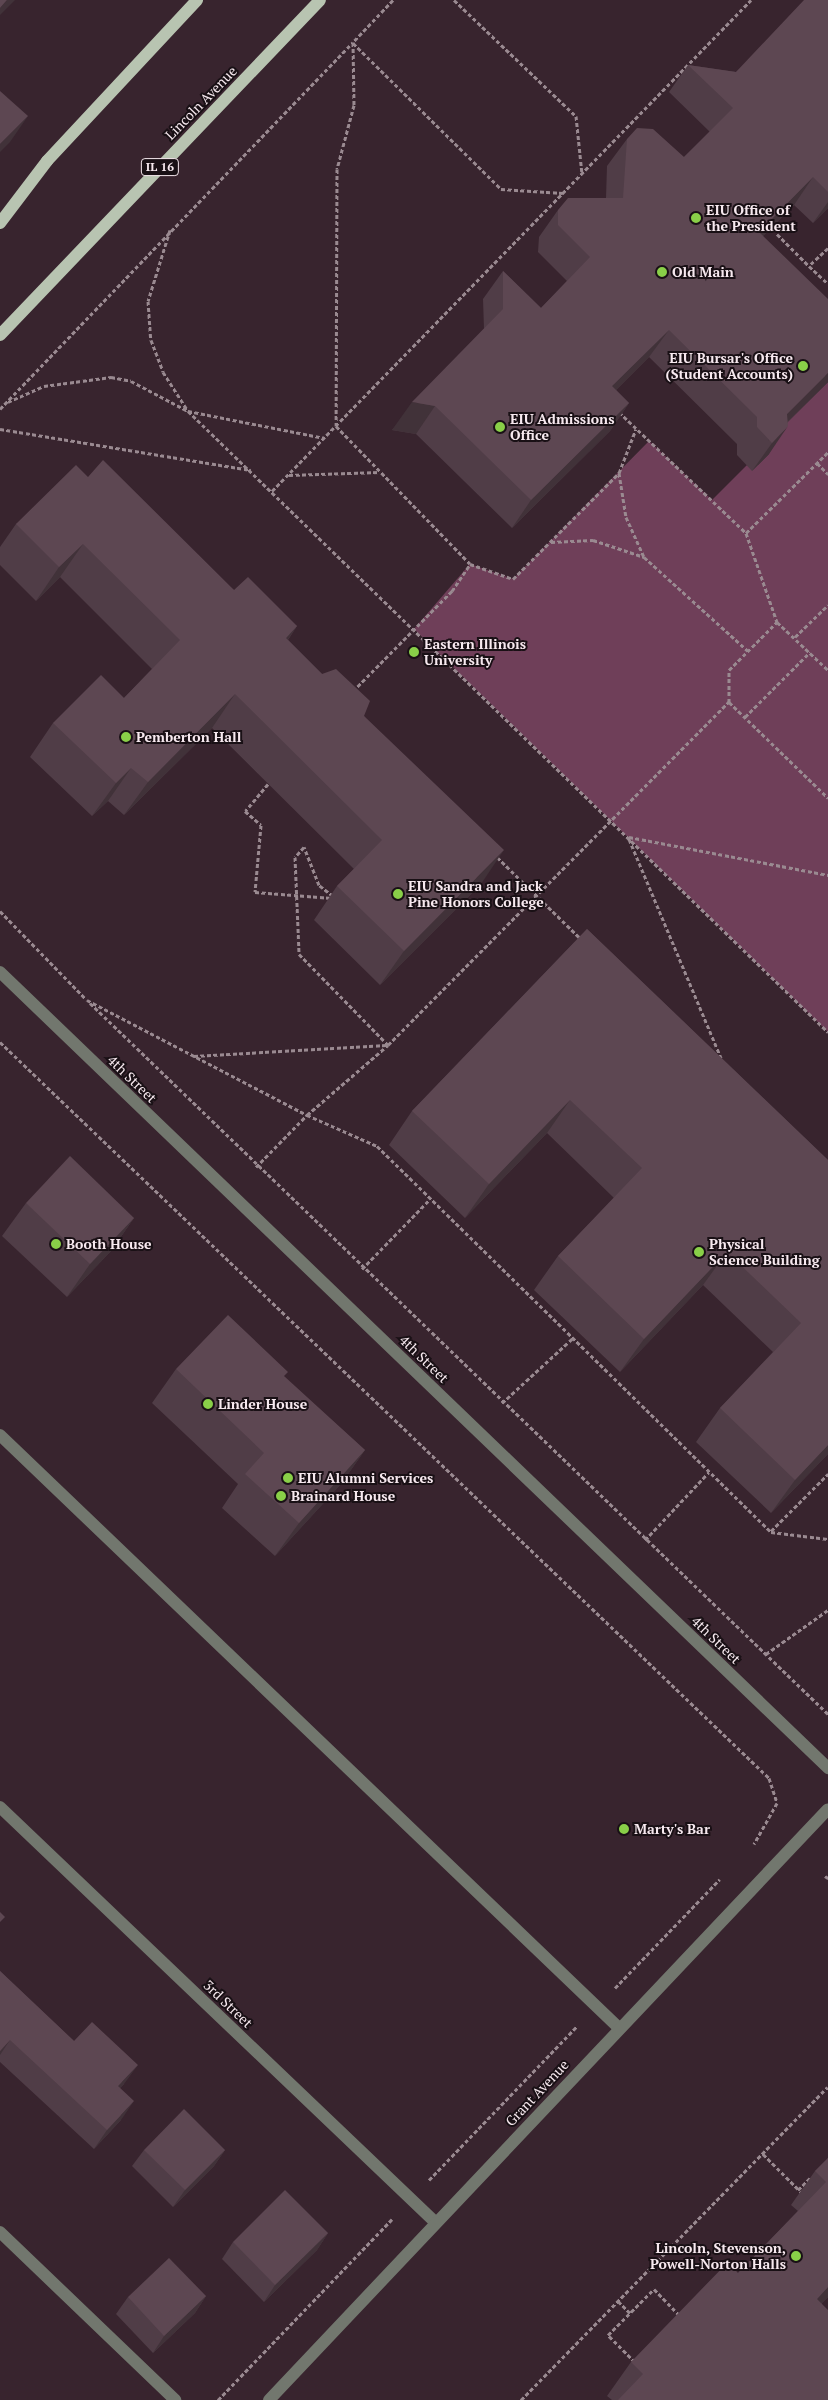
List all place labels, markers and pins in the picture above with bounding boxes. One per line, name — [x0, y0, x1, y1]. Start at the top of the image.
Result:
place label: EIU Office of the President — [706, 202, 796, 234]
marker: EIU Office of the President — [690, 212, 702, 224]
place label: Old Main — [672, 264, 734, 280]
marker: Old Main — [656, 266, 668, 278]
place label: EIU Bursar's Office (Student Accounts) — [665, 350, 793, 382]
marker: EIU Bursar's Office (Student Accounts) — [797, 360, 809, 372]
place label: EIU Admissions Office — [510, 411, 615, 444]
marker: EIU Admissions Office — [494, 421, 506, 433]
place label: Eastern Illinois University — [424, 636, 526, 669]
marker: Eastern Illinois University — [408, 646, 420, 658]
place label: Pemberton Hall — [136, 729, 241, 745]
marker: Pemberton Hall — [120, 731, 132, 743]
place label: EIU Sandra and Jack Pine Honors College — [408, 878, 544, 910]
marker: EIU Sandra and Jack Pine Honors College — [392, 888, 404, 900]
place label: Booth House — [66, 1236, 152, 1252]
place label: Physical Science Building — [709, 1236, 820, 1268]
marker: Booth House — [50, 1238, 62, 1250]
marker: Physical Science Building — [693, 1246, 705, 1258]
place label: Linder House — [218, 1396, 307, 1412]
marker: Linder House — [202, 1398, 214, 1410]
place label: EIU Alumni Services — [298, 1470, 433, 1486]
marker: EIU Alumni Services — [282, 1472, 294, 1484]
place label: Brainard House — [291, 1488, 395, 1504]
marker: Brainard House — [275, 1490, 287, 1502]
place label: Marty's Bar — [634, 1821, 710, 1837]
marker: Marty's Bar — [618, 1823, 630, 1835]
place label: Lincoln, Stevenson, Powell-Norton Halls — [650, 2240, 786, 2272]
marker: Lincoln, Stevenson, Powell-Norton Halls — [790, 2250, 802, 2262]

